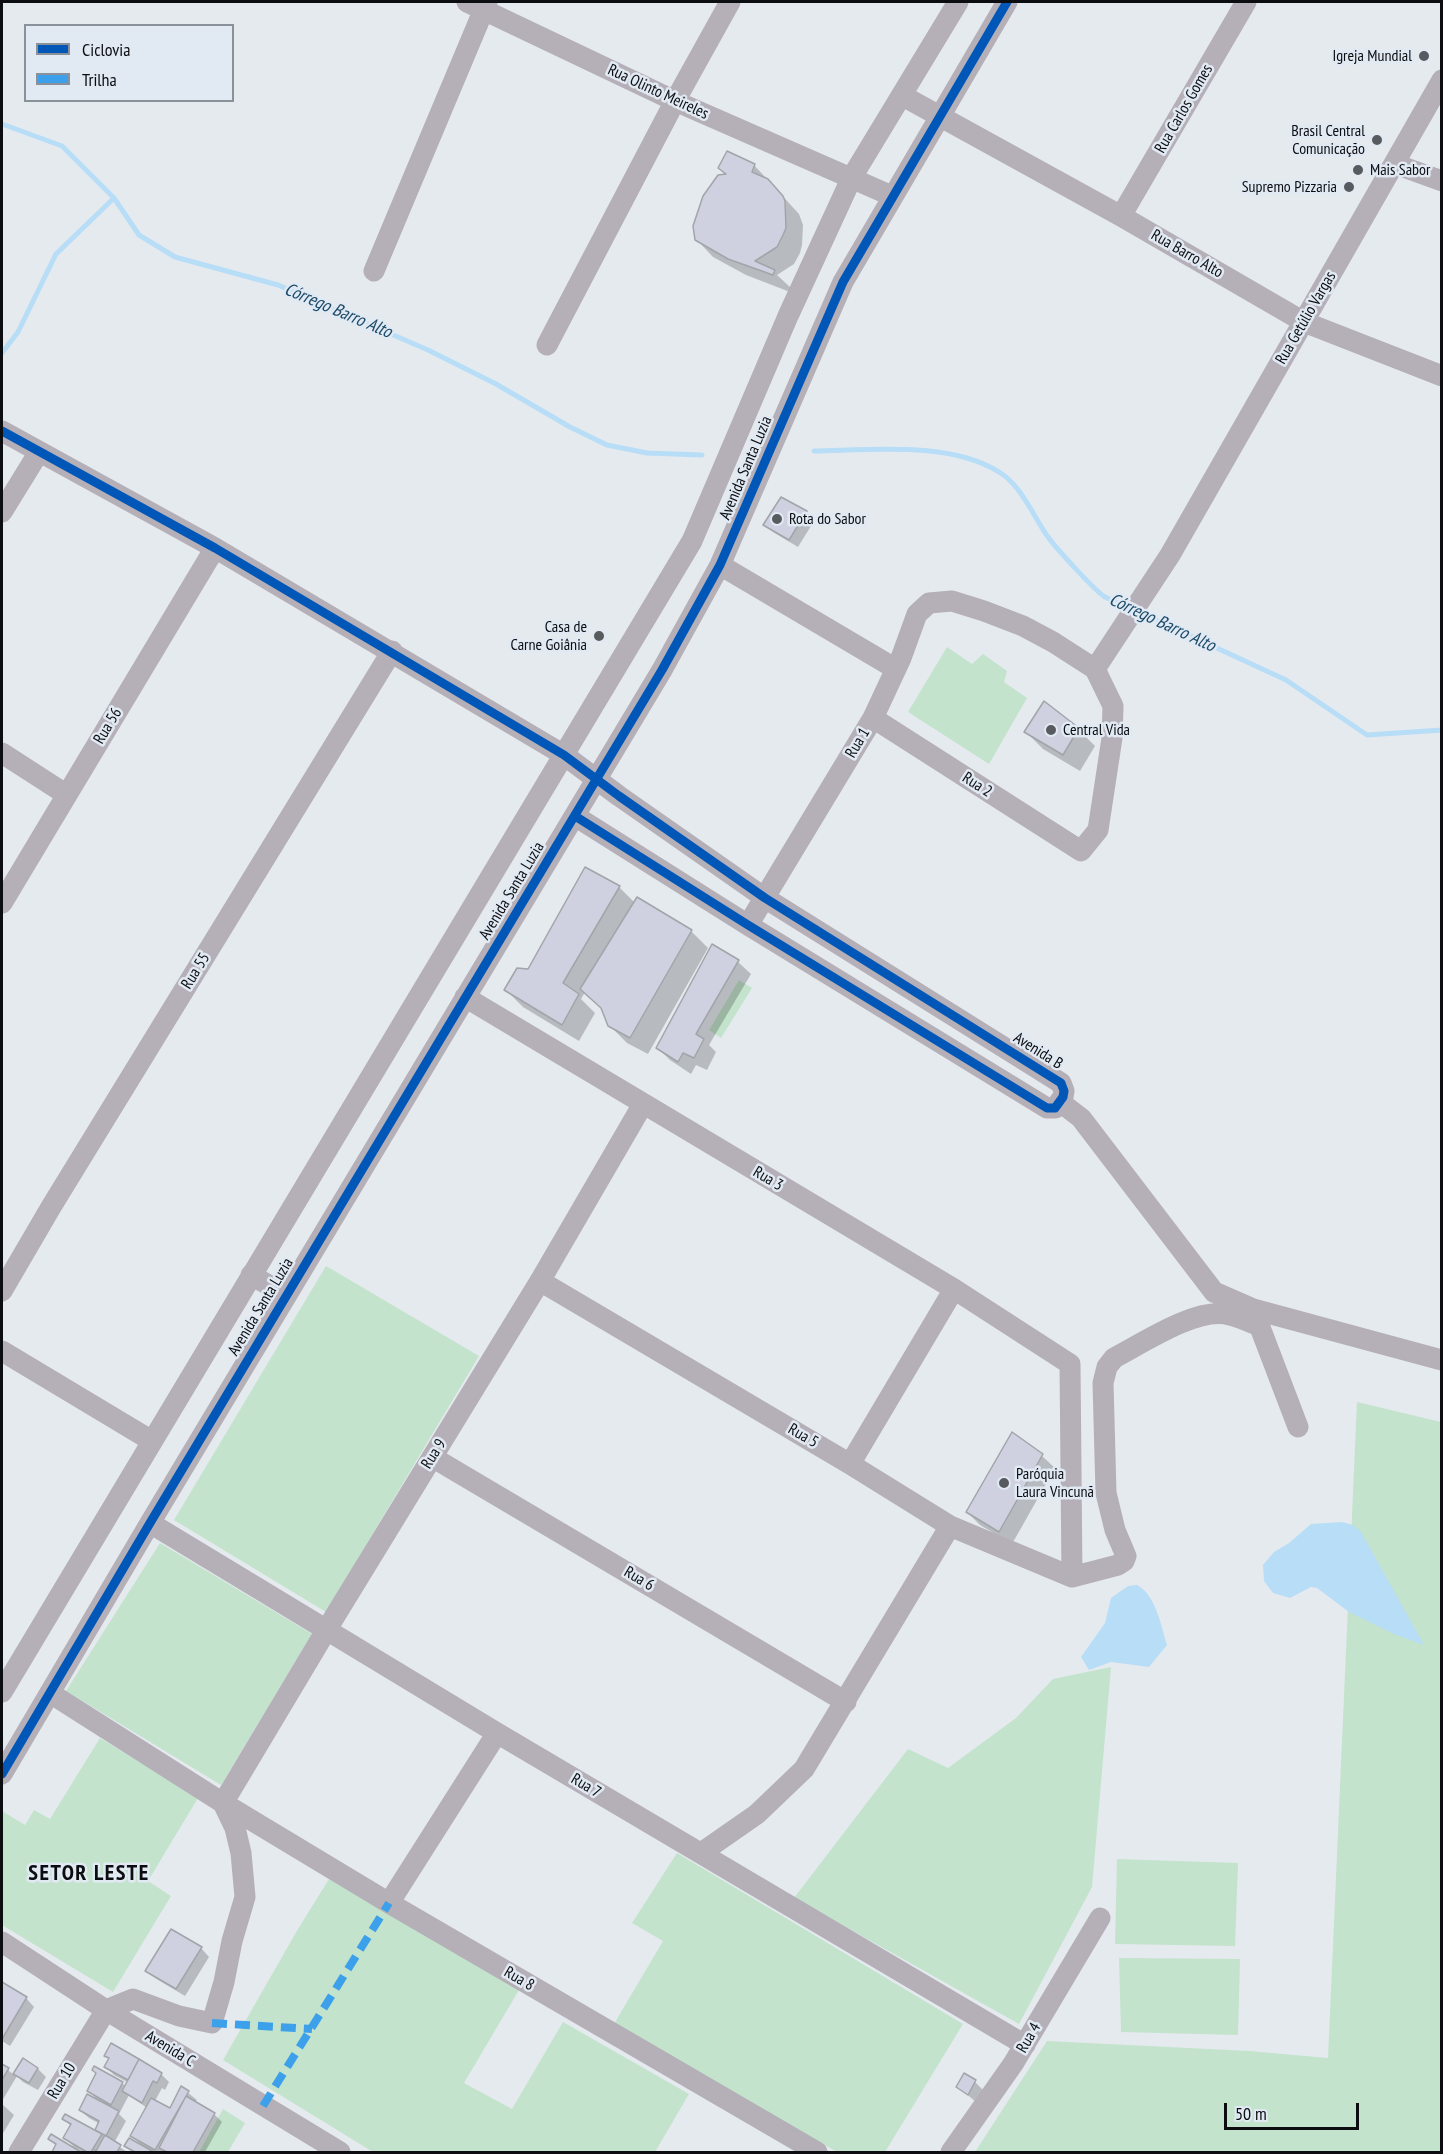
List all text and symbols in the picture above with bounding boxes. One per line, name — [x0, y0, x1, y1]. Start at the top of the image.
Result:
legend — [24, 24, 234, 102]
text: Ciclovia — [82, 38, 130, 61]
place label: Igreja Mundial — [1332, 46, 1412, 66]
marker: Igreja Mundial — [1417, 49, 1431, 63]
street label: Rua Olinto Meireles — [605, 60, 711, 124]
street label: Rua Carlos Gomes — [1151, 61, 1217, 157]
text: Trilha — [82, 68, 117, 91]
place label: Brasil Central Comunicação — [1291, 121, 1365, 159]
marker: Brasil Central Comunicação — [1370, 133, 1384, 147]
place label: Mais Sabor — [1370, 160, 1430, 180]
marker: Mais Sabor — [1351, 163, 1365, 177]
place label: Supremo Pizzaria — [1242, 177, 1337, 197]
marker: Supremo Pizzaria — [1342, 180, 1356, 194]
street label: Rua Barro Alto — [1148, 226, 1226, 282]
street label: Rua Getúlio Vargas — [1272, 268, 1340, 368]
water label: Córrego Barro Alto — [281, 279, 395, 343]
street label: Avenida Santa Luzia — [716, 413, 776, 523]
place label: Rota do Sabor — [789, 509, 866, 529]
marker: Rota do Sabor — [770, 512, 784, 526]
water label: Córrego Barro Alto — [1106, 589, 1218, 657]
place label: Casa de Carne Goiânia — [511, 617, 587, 655]
marker: Casa de Carne Goiânia — [592, 629, 606, 643]
street label: Rua 56 — [90, 704, 126, 748]
place label: Central Vida — [1063, 720, 1130, 740]
marker: Central Vida — [1044, 723, 1058, 737]
street label: Rua 1 — [842, 725, 874, 761]
street label: Rua 2 — [959, 768, 995, 802]
street label: Avenida Santa Luzia — [475, 839, 549, 943]
street label: Rua 55 — [178, 949, 214, 993]
street label: Avenida B — [1010, 1028, 1066, 1074]
street label: Rua 3 — [750, 1163, 786, 1195]
street label: Avenida Santa Luzia — [224, 1255, 298, 1359]
street label: Rua 5 — [785, 1420, 821, 1452]
street label: Rua 9 — [417, 1436, 451, 1472]
place label: Paróquia Laura Vincunã — [1016, 1464, 1094, 1502]
marker: Paróquia Laura Vincunã — [997, 1476, 1011, 1490]
street label: Rua 6 — [621, 1563, 657, 1595]
street label: Rua 7 — [568, 1770, 604, 1802]
district label: SETOR LESTE — [28, 1861, 150, 1887]
street label: Rua 8 — [501, 1963, 537, 1995]
street label: Rua 4 — [1013, 2020, 1045, 2056]
street label: Avenida C — [142, 2027, 198, 2071]
street label: Rua 10 — [44, 2059, 80, 2103]
scale bar — [1227, 2091, 1362, 2129]
text: 50 m — [1235, 2102, 1267, 2125]

